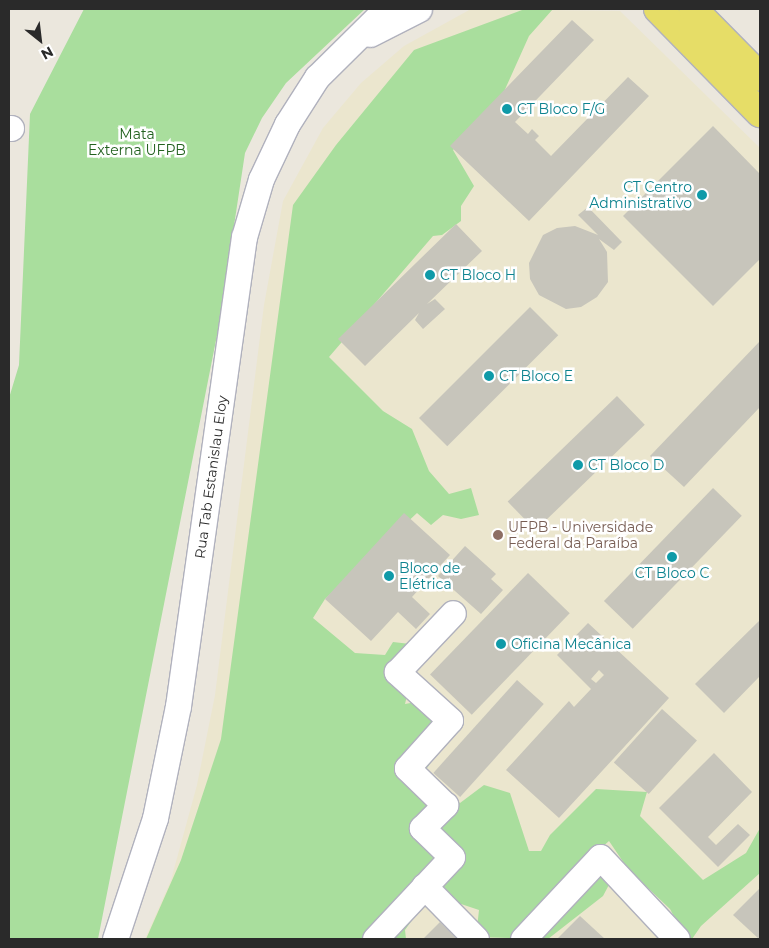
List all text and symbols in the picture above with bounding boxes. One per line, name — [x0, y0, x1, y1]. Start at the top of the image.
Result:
north arrow — [15, 15, 65, 65]
text: N — [38, 43, 57, 64]
place label: CT Bloco F/G — [517, 101, 605, 117]
marker: CT Bloco F/G — [501, 103, 513, 115]
park label: Mata Externa UFPB — [88, 126, 186, 158]
place label: CT Centro Administrativo — [589, 179, 692, 212]
marker: CT Centro Administrativo — [696, 189, 708, 201]
place label: CT Bloco H — [440, 267, 516, 283]
marker: CT Bloco H — [424, 269, 436, 281]
place label: CT Bloco E — [499, 368, 573, 384]
marker: CT Bloco E — [483, 370, 495, 382]
street label: Rua Tab Estanislau Eloy — [191, 394, 231, 560]
place label: CT Bloco D — [588, 457, 664, 473]
marker: CT Bloco D — [572, 459, 584, 471]
place label: UFPB - Universidade Federal da Paraíba — [508, 519, 653, 552]
marker: UFPB - Universidade Federal da Paraíba — [492, 529, 504, 541]
marker: CT Bloco C — [666, 551, 678, 563]
place label: Bloco de Elétrica — [399, 560, 460, 592]
place label: CT Bloco C — [635, 565, 709, 581]
marker: Bloco de Elétrica — [383, 570, 395, 582]
place label: Oficina Mecânica — [511, 636, 632, 652]
marker: Oficina Mecânica — [495, 638, 507, 650]

